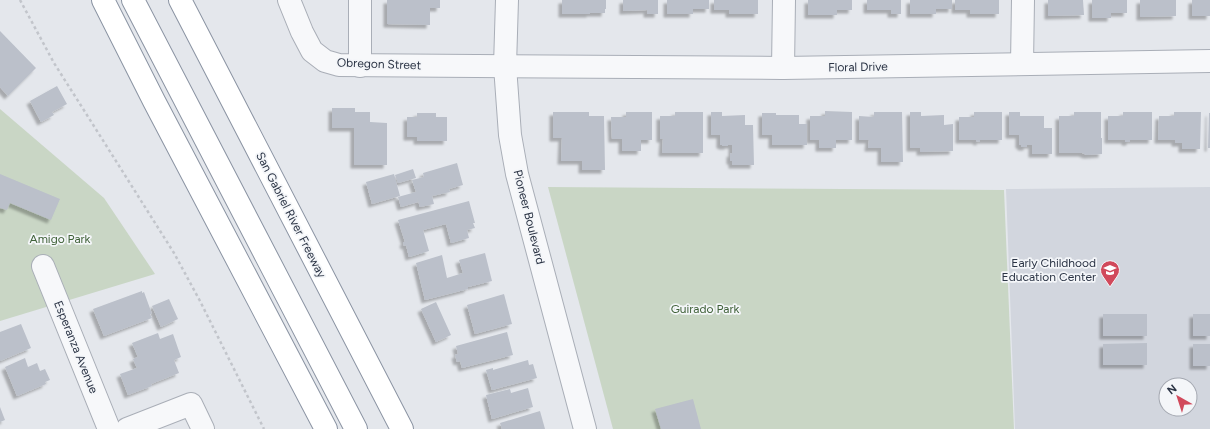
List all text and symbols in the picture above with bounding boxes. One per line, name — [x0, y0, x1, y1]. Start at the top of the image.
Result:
street label: Obregon Street — [337, 56, 422, 72]
street label: Floral Drive — [828, 59, 888, 75]
street label: San Gabriel River Freeway — [253, 150, 329, 281]
street label: Pioneer Boulevard — [510, 168, 548, 266]
park label: Amigo Park — [30, 232, 91, 246]
place label: Early Childhood Education Center — [1002, 256, 1096, 284]
school or university icon: Early Childhood Education Center — [1099, 259, 1121, 287]
street label: Esperanza Avenue — [51, 299, 101, 396]
park label: Guirado Park — [671, 302, 739, 316]
north arrow — [1158, 377, 1198, 417]
text: N — [1165, 382, 1179, 397]

